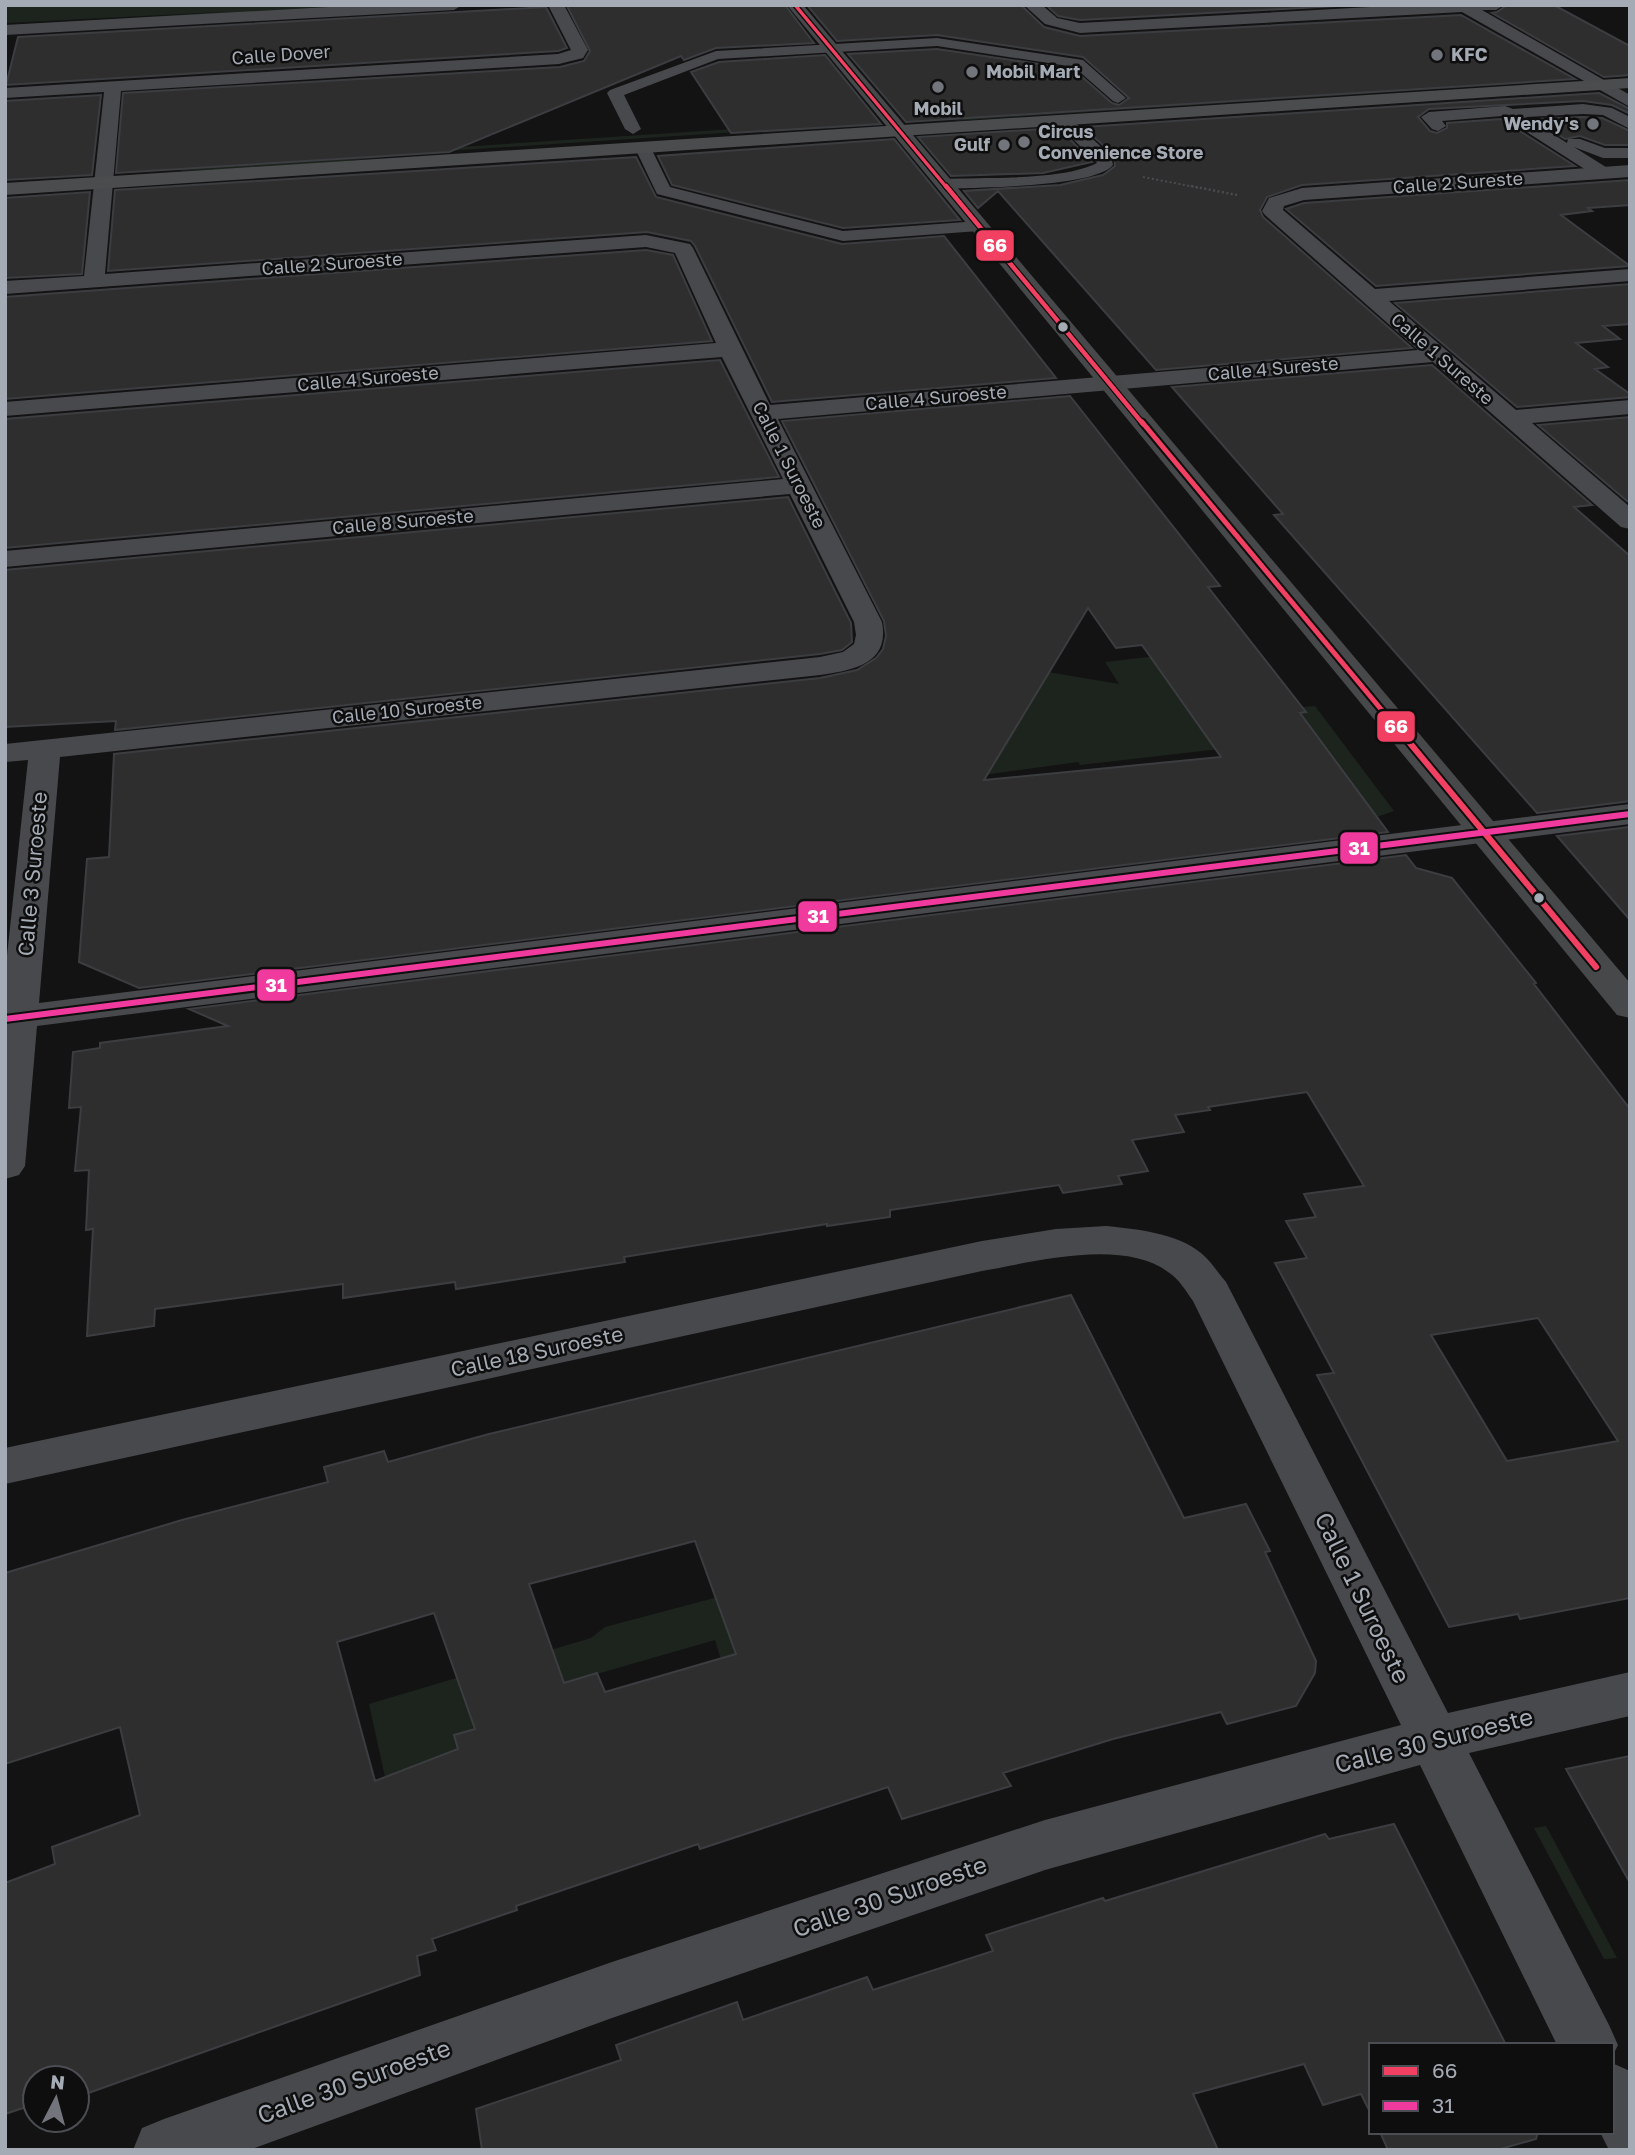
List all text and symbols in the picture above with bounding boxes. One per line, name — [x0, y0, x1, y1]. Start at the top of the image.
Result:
street label: Calle Dover — [231, 40, 331, 68]
place label: KFC — [1451, 43, 1488, 65]
marker: KFC — [1429, 47, 1445, 63]
place label: Mobil Mart — [986, 60, 1080, 82]
marker: Mobil Mart — [964, 64, 980, 80]
marker: Mobil — [930, 79, 946, 95]
place label: Mobil — [914, 97, 962, 119]
place label: Wendy's — [1504, 112, 1579, 134]
marker: Wendy's — [1585, 116, 1601, 132]
place label: Circus Convenience Store — [1038, 120, 1204, 163]
place label: Gulf — [954, 133, 990, 155]
marker: Circus Convenience Store — [1016, 134, 1032, 150]
marker: Gulf — [996, 137, 1012, 153]
street label: Calle 2 Sureste — [1392, 166, 1524, 198]
line badge: 66 — [975, 229, 1015, 262]
text: 66 — [983, 233, 1007, 256]
street label: Calle 2 Suroeste — [261, 247, 403, 279]
street label: Calle 1 Sureste — [1387, 308, 1498, 409]
unlabelled marker — [1056, 320, 1070, 334]
street label: Calle 4 Sureste — [1207, 351, 1339, 385]
street label: Calle 4 Suroeste — [296, 361, 440, 395]
street label: Calle 4 Suroeste — [864, 380, 1008, 414]
street label: Calle 1 Suroeste — [748, 397, 831, 532]
street label: Calle 8 Suroeste — [331, 504, 475, 538]
street label: Calle 10 Suroeste — [331, 690, 483, 728]
line badge: 66 — [1376, 710, 1416, 743]
text: 66 — [1384, 714, 1408, 737]
street label: Calle 3 Suroeste — [12, 791, 52, 957]
line badge: 31 — [1339, 831, 1379, 865]
text: 31 — [1348, 836, 1370, 859]
unlabelled marker — [1532, 891, 1546, 905]
line badge: 31 — [797, 900, 838, 933]
text: 31 — [807, 904, 829, 927]
line badge: 31 — [256, 968, 296, 1002]
text: 31 — [265, 973, 287, 996]
street label: Calle 18 Suroeste — [448, 1320, 625, 1382]
street label: Calle 1 Suroeste — [1310, 1507, 1417, 1687]
street label: Calle 30 Suroeste — [1331, 1701, 1536, 1778]
street label: Calle 30 Suroeste — [789, 1849, 990, 1942]
street label: Calle 30 Suroeste — [253, 2032, 454, 2129]
legend — [1369, 2043, 1614, 2134]
text: 66 — [1432, 2057, 1457, 2083]
north arrow — [21, 2064, 91, 2134]
text: N — [49, 2069, 66, 2094]
text: 31 — [1432, 2092, 1454, 2118]

